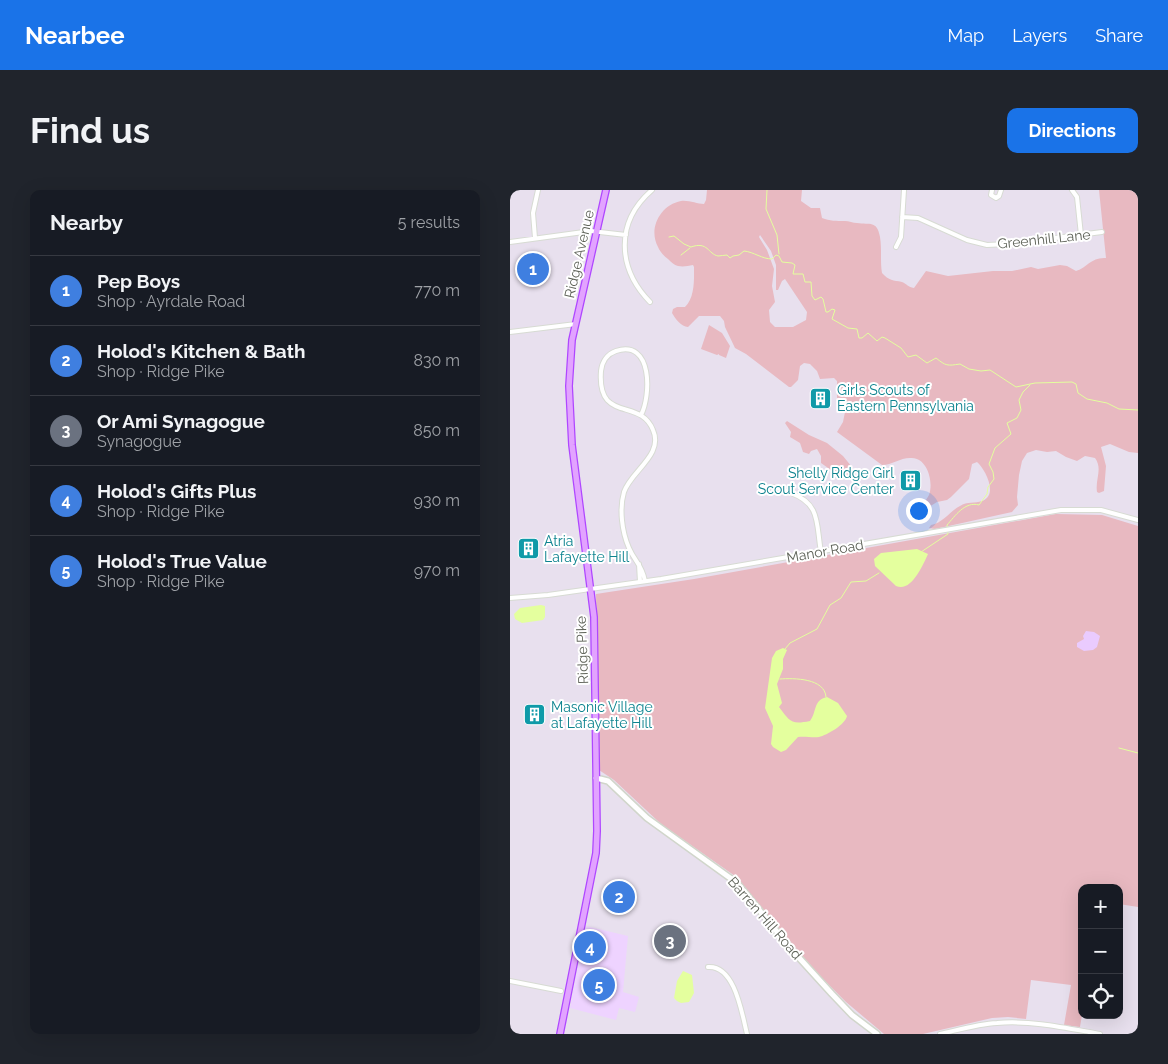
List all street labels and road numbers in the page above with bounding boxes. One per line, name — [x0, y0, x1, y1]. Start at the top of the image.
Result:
street label: Ridge Avenue — [561, 208, 597, 300]
street label: Greenhill Lane — [997, 226, 1091, 252]
street label: Manor Road — [785, 536, 865, 566]
street label: Ridge Pike — [573, 616, 591, 684]
street label: Barren Hill Road — [725, 873, 805, 963]

